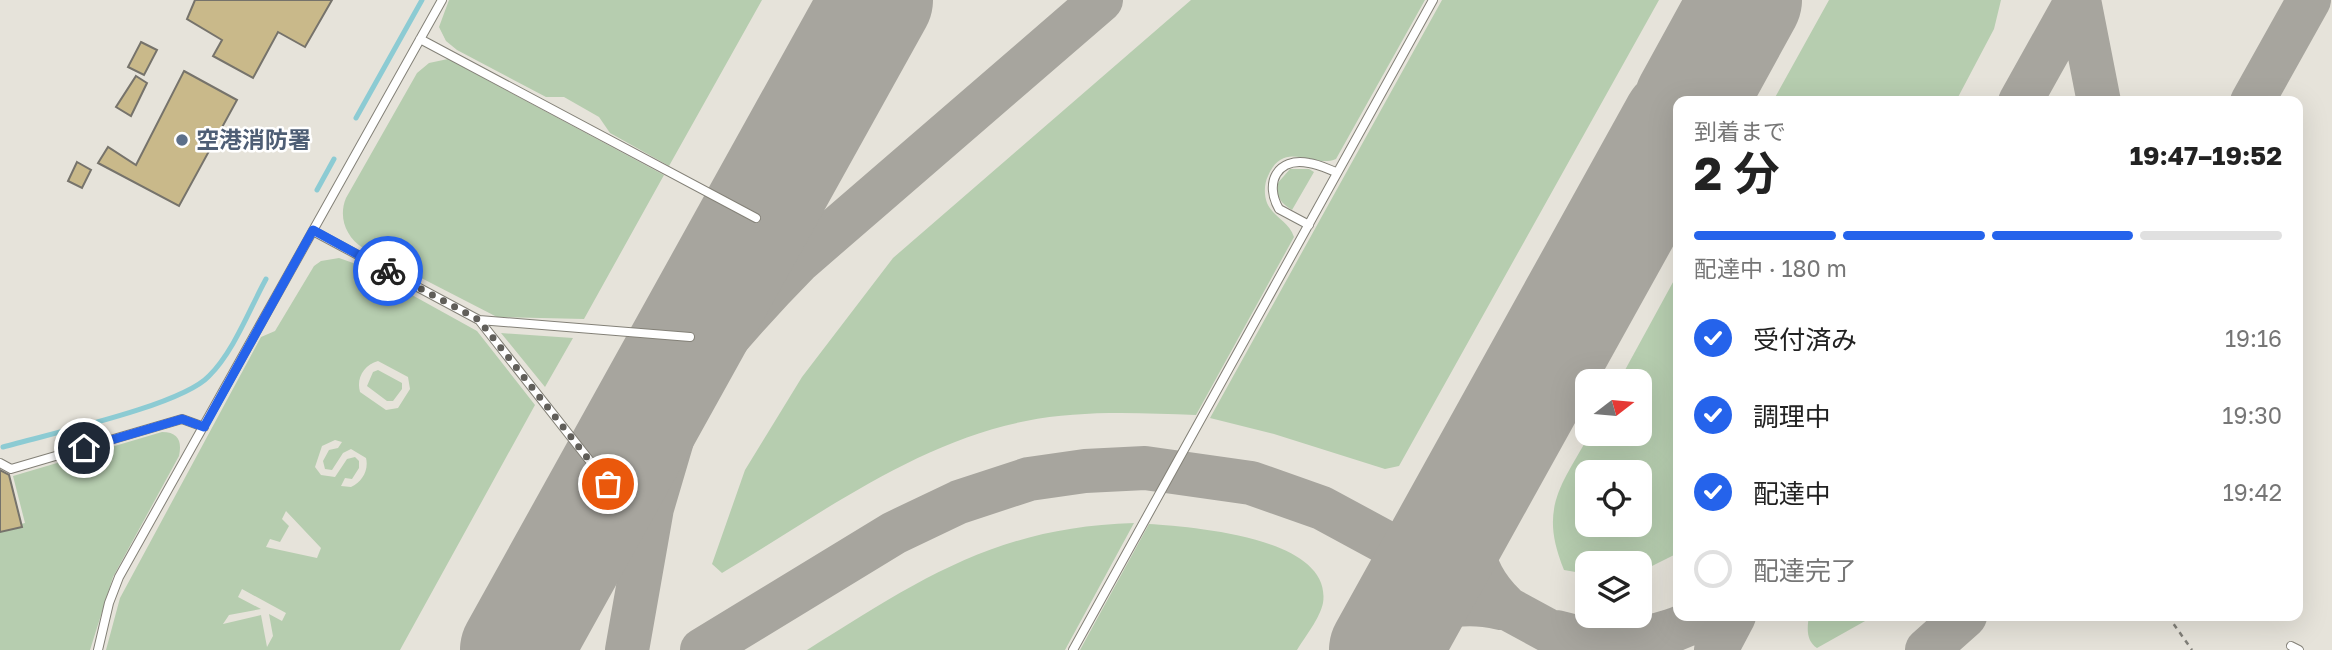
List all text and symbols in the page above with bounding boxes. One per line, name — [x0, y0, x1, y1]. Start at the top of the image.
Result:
text: 到着まで — [1694, 117, 1786, 145]
place label: 空港消防署 — [196, 125, 311, 153]
marker: 空港消防署 — [174, 132, 190, 148]
text: 19:47–19:52 — [2130, 140, 2282, 171]
text: 2 分 — [1694, 145, 1780, 200]
courier — [353, 236, 423, 306]
icon: bike — [369, 252, 407, 290]
text: 配達中 · 180 m — [1694, 254, 1847, 282]
icon: check — [1694, 319, 1732, 357]
text: 受付済み — [1753, 324, 1857, 355]
text: 19:16 — [2225, 324, 2282, 352]
north arrow — [1575, 369, 1652, 446]
map controls — [1575, 369, 1652, 628]
icon: check — [1694, 396, 1732, 434]
text: 調理中 — [1753, 401, 1831, 432]
text: 19:30 — [2222, 401, 2282, 429]
pin — [54, 418, 114, 478]
icon: home — [65, 429, 103, 467]
pin — [578, 454, 638, 514]
button: locate — [1575, 460, 1652, 537]
icon: bag — [589, 465, 627, 503]
icon: check — [1694, 473, 1732, 511]
text: 配達中 — [1753, 478, 1831, 509]
text: 19:42 — [2223, 478, 2282, 506]
button: layers — [1575, 551, 1652, 628]
text: 配達完了 — [1753, 555, 1857, 586]

